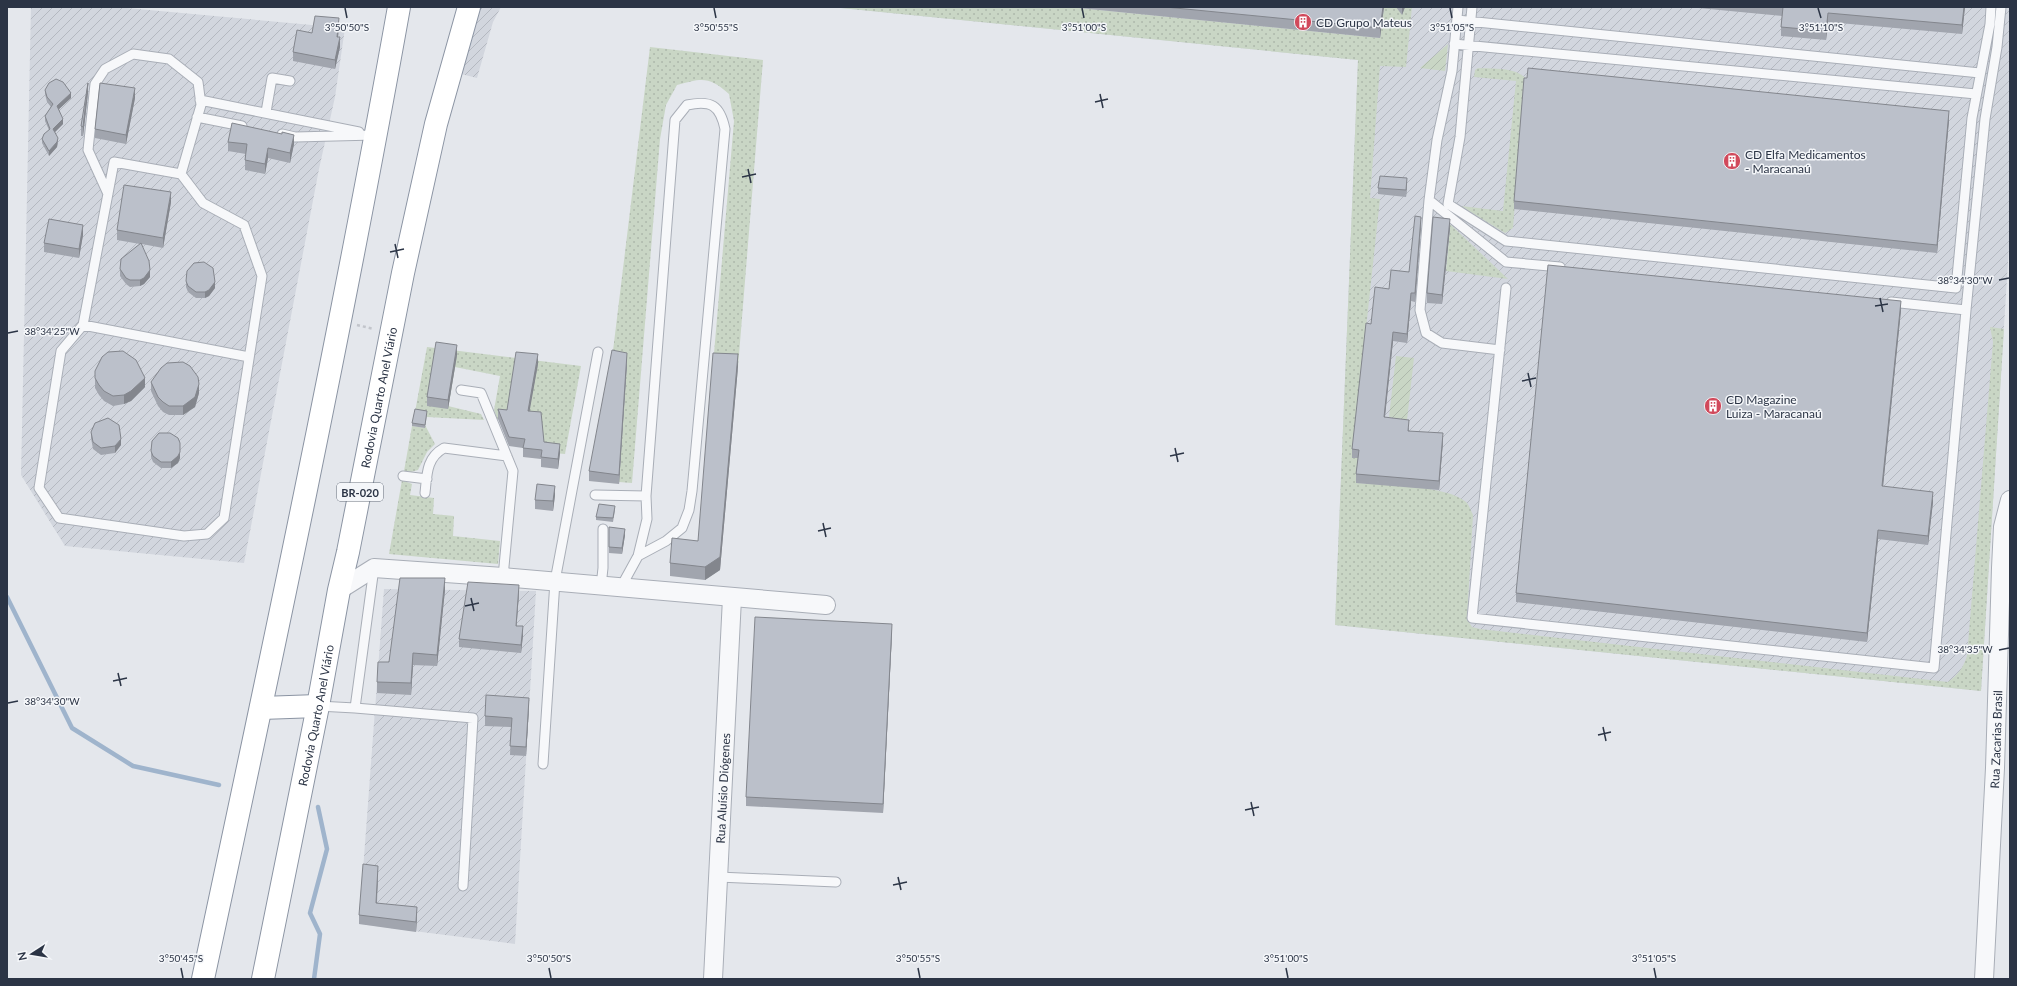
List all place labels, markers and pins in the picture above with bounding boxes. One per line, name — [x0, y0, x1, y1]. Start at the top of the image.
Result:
building icon: CD Grupo Mateus — [1293, 12, 1313, 32]
place label: CD Grupo Mateus — [1316, 15, 1412, 30]
place label: CD Elfa Medicamentos - Maracanaú — [1745, 147, 1866, 176]
building icon: CD Elfa Medicamentos - Maracanaú — [1722, 151, 1742, 171]
place label: CD Magazine Luiza - Maracanaú — [1726, 392, 1822, 421]
building icon: CD Magazine Luiza - Maracanaú — [1703, 396, 1723, 416]

